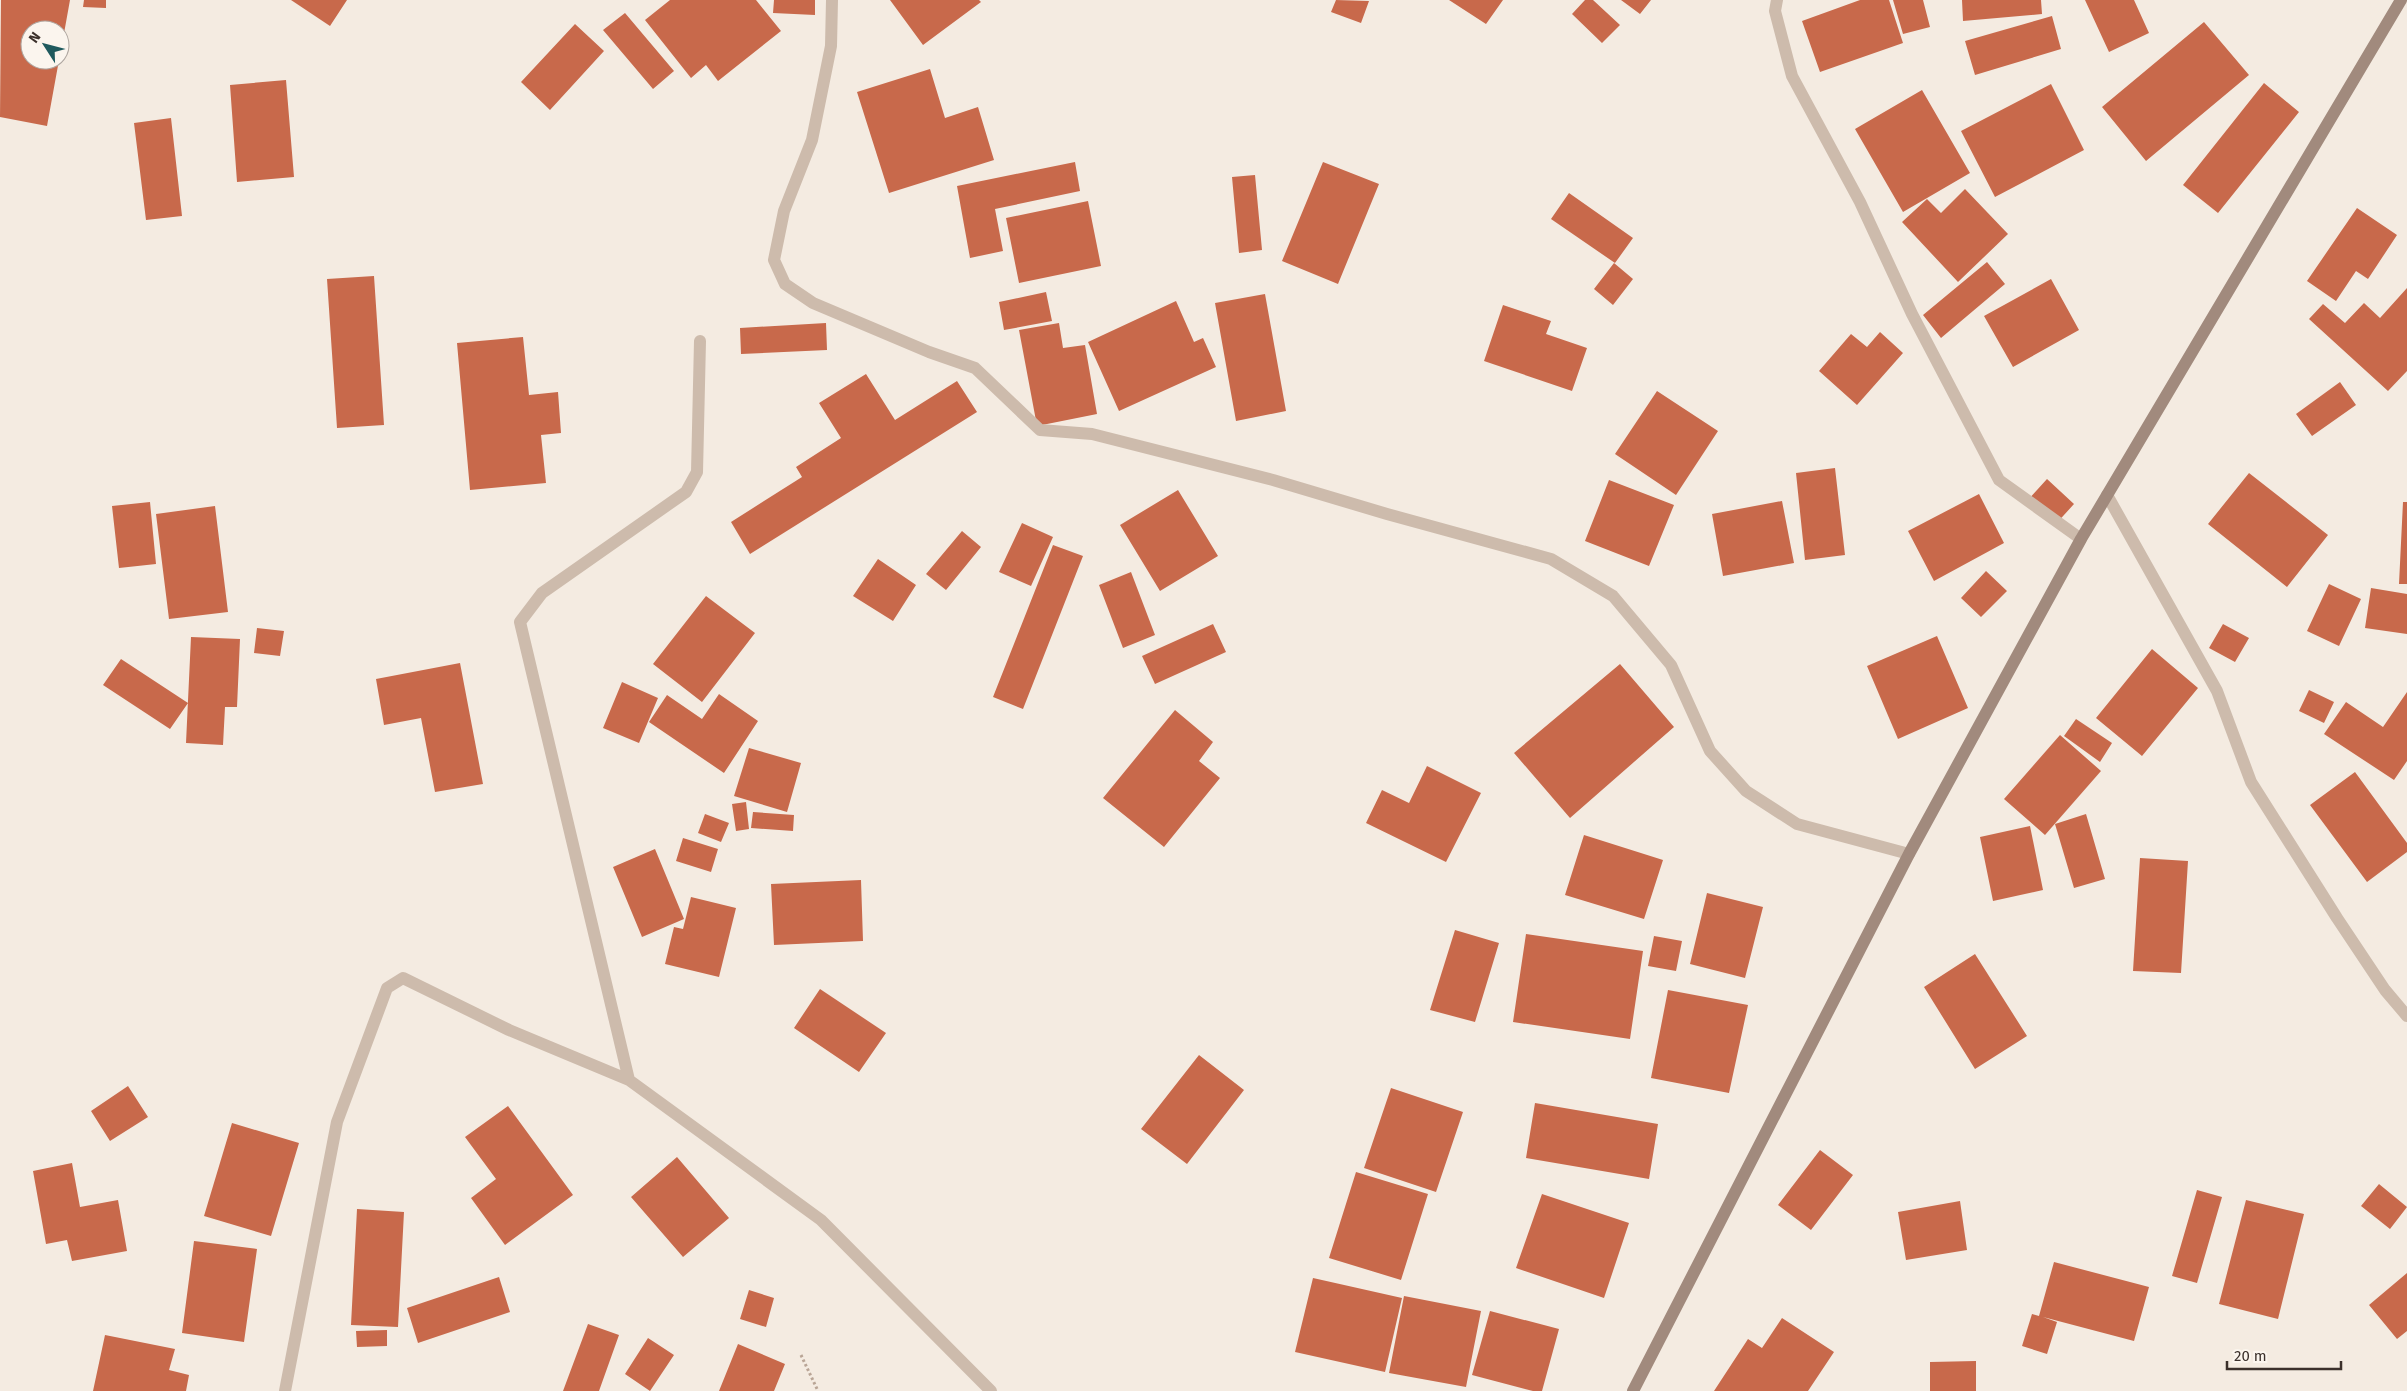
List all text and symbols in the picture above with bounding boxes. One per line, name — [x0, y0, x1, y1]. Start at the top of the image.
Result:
north arrow — [20, 20, 70, 70]
text: N — [25, 29, 44, 46]
scale bar — [2227, 1338, 2341, 1370]
text: 20 m — [2234, 1347, 2267, 1365]

